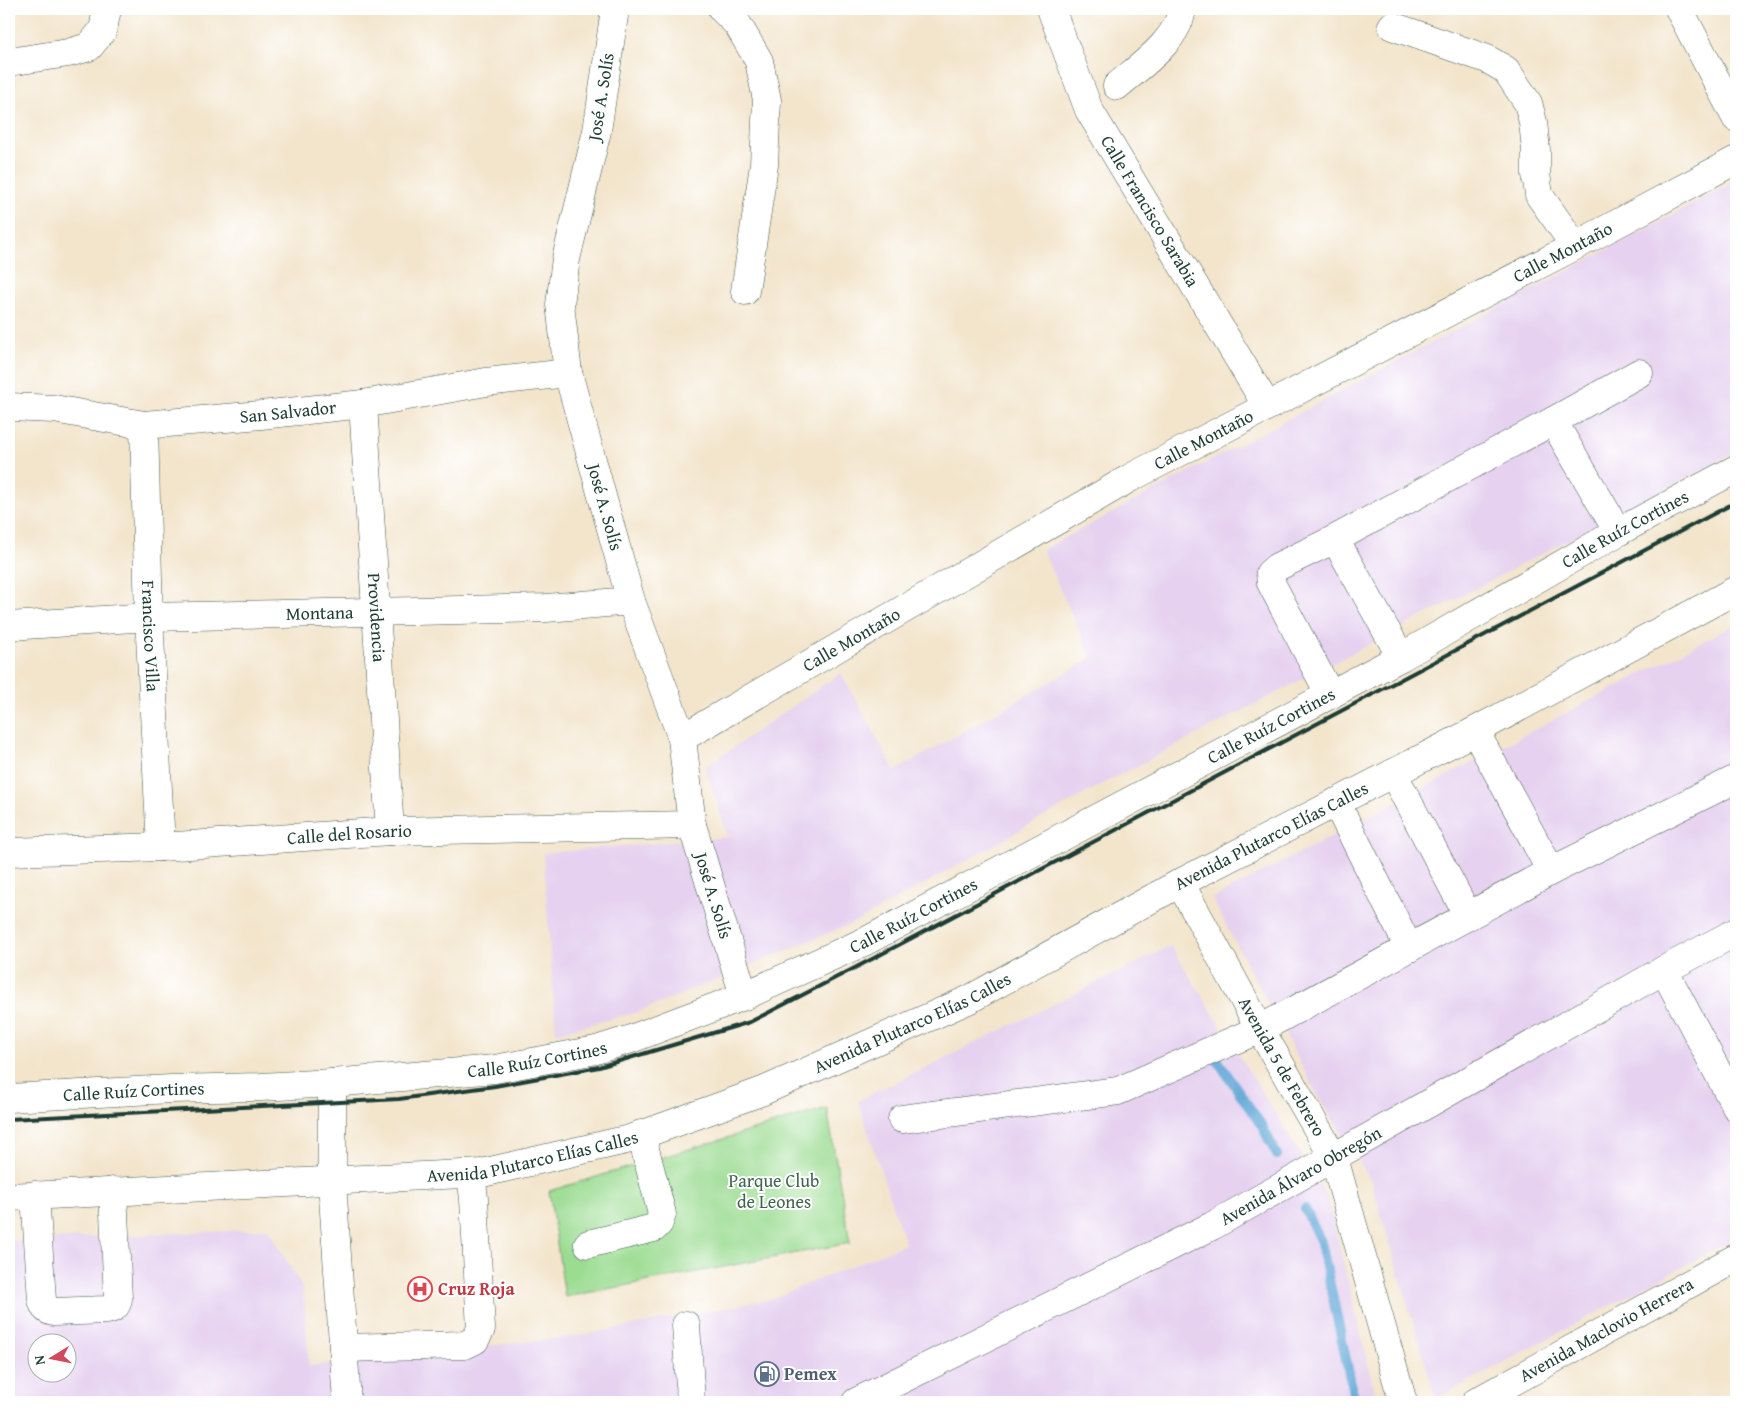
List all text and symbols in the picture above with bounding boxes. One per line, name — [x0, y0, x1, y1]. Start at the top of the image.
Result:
street label: José A. Solís — [580, 51, 621, 145]
street label: Calle Francisco Sarabia — [1094, 130, 1207, 292]
street label: Calle Montaño — [1508, 214, 1617, 289]
street label: San Salvador — [238, 393, 338, 430]
street label: Calle Montaño — [1149, 402, 1258, 476]
street label: José A. Solís — [580, 459, 630, 553]
street label: Calle Ruíz Cortines — [1556, 483, 1693, 575]
street label: Providencia — [361, 572, 393, 664]
street label: Francisco Villa — [135, 580, 167, 693]
street label: Montana — [286, 598, 354, 627]
street label: Calle Montaño — [797, 600, 905, 678]
street label: Calle Ruíz Cortines — [1202, 680, 1340, 771]
street label: Avenida Plutarco Elías Calles — [1169, 774, 1373, 897]
street label: Calle del Rosario — [286, 817, 412, 851]
street label: José A. Solís — [688, 847, 740, 942]
street label: Calle Ruíz Cortines — [845, 870, 982, 960]
street label: Avenida Plutarco Elías Calles — [809, 965, 1016, 1080]
street label: Avenida 5 de Febrero — [1232, 992, 1333, 1141]
street label: Calle Ruíz Cortines — [466, 1033, 610, 1084]
street label: Calle Ruíz Cortines — [62, 1074, 205, 1108]
street label: Avenida Álvaro Obregón — [1215, 1119, 1386, 1232]
street label: Avenida Plutarco Elías Calles — [426, 1123, 642, 1189]
park label: Parque Club de Leones — [729, 1167, 819, 1215]
street label: Avenida Maclovio Herrera — [1514, 1270, 1699, 1389]
place label: Cruz Roja — [438, 1275, 515, 1302]
hospital icon: Cruz Roja — [407, 1276, 433, 1302]
north arrow — [28, 1334, 78, 1384]
text: N — [28, 1353, 50, 1367]
place label: Pemex — [784, 1360, 837, 1387]
fuel station icon: Pemex — [754, 1361, 780, 1387]

